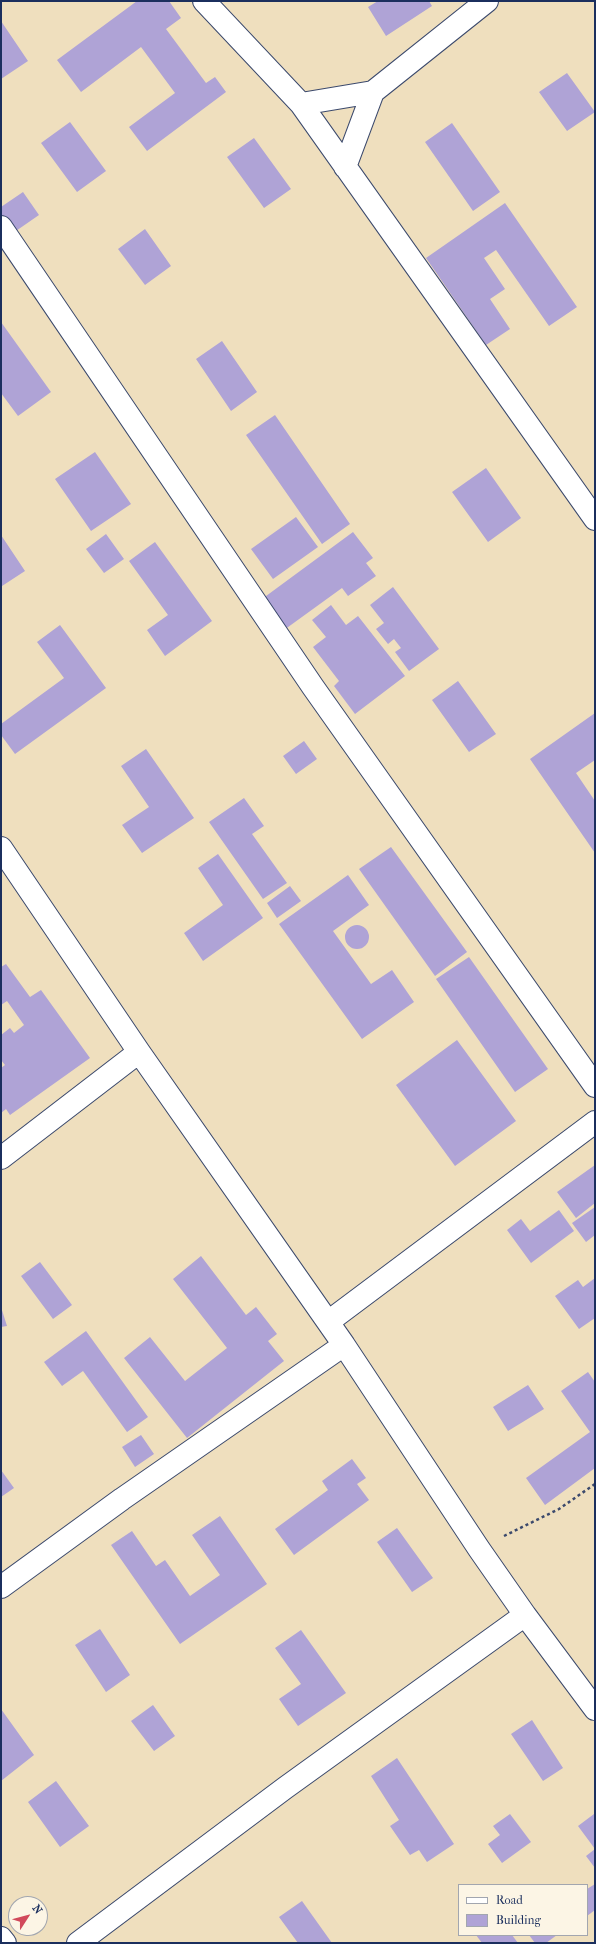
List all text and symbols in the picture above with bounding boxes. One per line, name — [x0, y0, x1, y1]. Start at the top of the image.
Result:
legend — [458, 1884, 588, 1936]
text: Road — [496, 1893, 523, 1907]
north arrow — [8, 1896, 48, 1936]
text: N — [30, 1902, 45, 1916]
text: Building — [496, 1913, 541, 1927]

